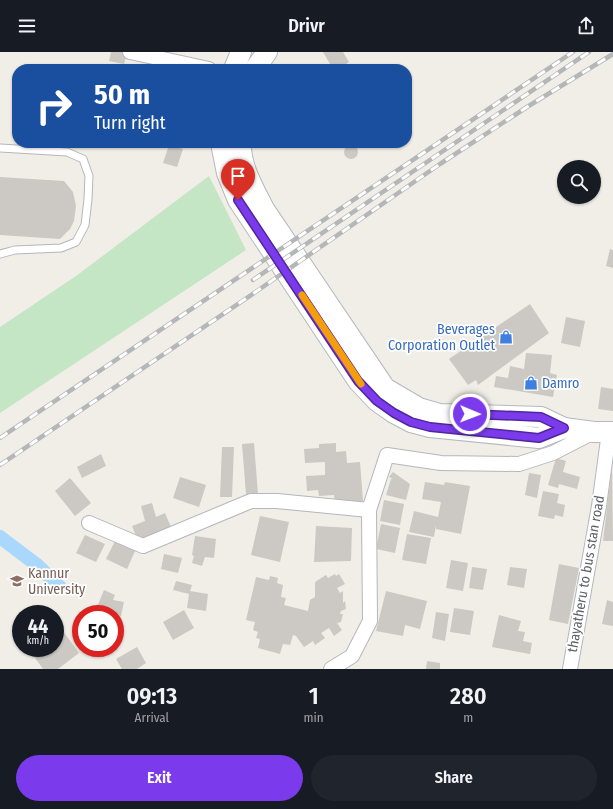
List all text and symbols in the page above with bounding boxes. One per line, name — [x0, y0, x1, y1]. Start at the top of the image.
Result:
icon: menu — [16, 15, 38, 37]
text: Drivr — [288, 15, 325, 37]
icon: share — [575, 15, 597, 37]
text: 50 m — [94, 78, 150, 111]
icon: right — [28, 80, 80, 132]
text: Turn right — [94, 112, 166, 134]
pin — [221, 159, 255, 200]
map controls — [557, 160, 601, 204]
button: search — [557, 160, 601, 204]
icon: arrive — [227, 165, 249, 187]
place label: Beverages Corporation Outlet — [388, 321, 495, 354]
shop icon: Beverages Corporation Outlet — [498, 329, 514, 345]
shop icon: Damro — [523, 375, 539, 391]
place label: Damro — [542, 375, 579, 392]
position arrow — [449, 393, 491, 435]
street label: thayatheru to bus stan road — [564, 494, 608, 654]
place label: Kannur University — [28, 565, 86, 598]
school or university icon: Kannur University — [9, 573, 25, 589]
speed limit sign: 50 — [72, 605, 124, 657]
text: 44 — [28, 614, 48, 638]
text: km/h — [27, 635, 49, 647]
text: 09:13 — [126, 682, 177, 710]
text: 1 — [309, 682, 319, 710]
text: 280 — [450, 682, 487, 710]
text: Arrival — [135, 710, 169, 725]
text: min — [304, 710, 324, 725]
text: m — [463, 710, 473, 725]
button: Exit — [16, 755, 303, 801]
button: Share — [311, 755, 597, 801]

